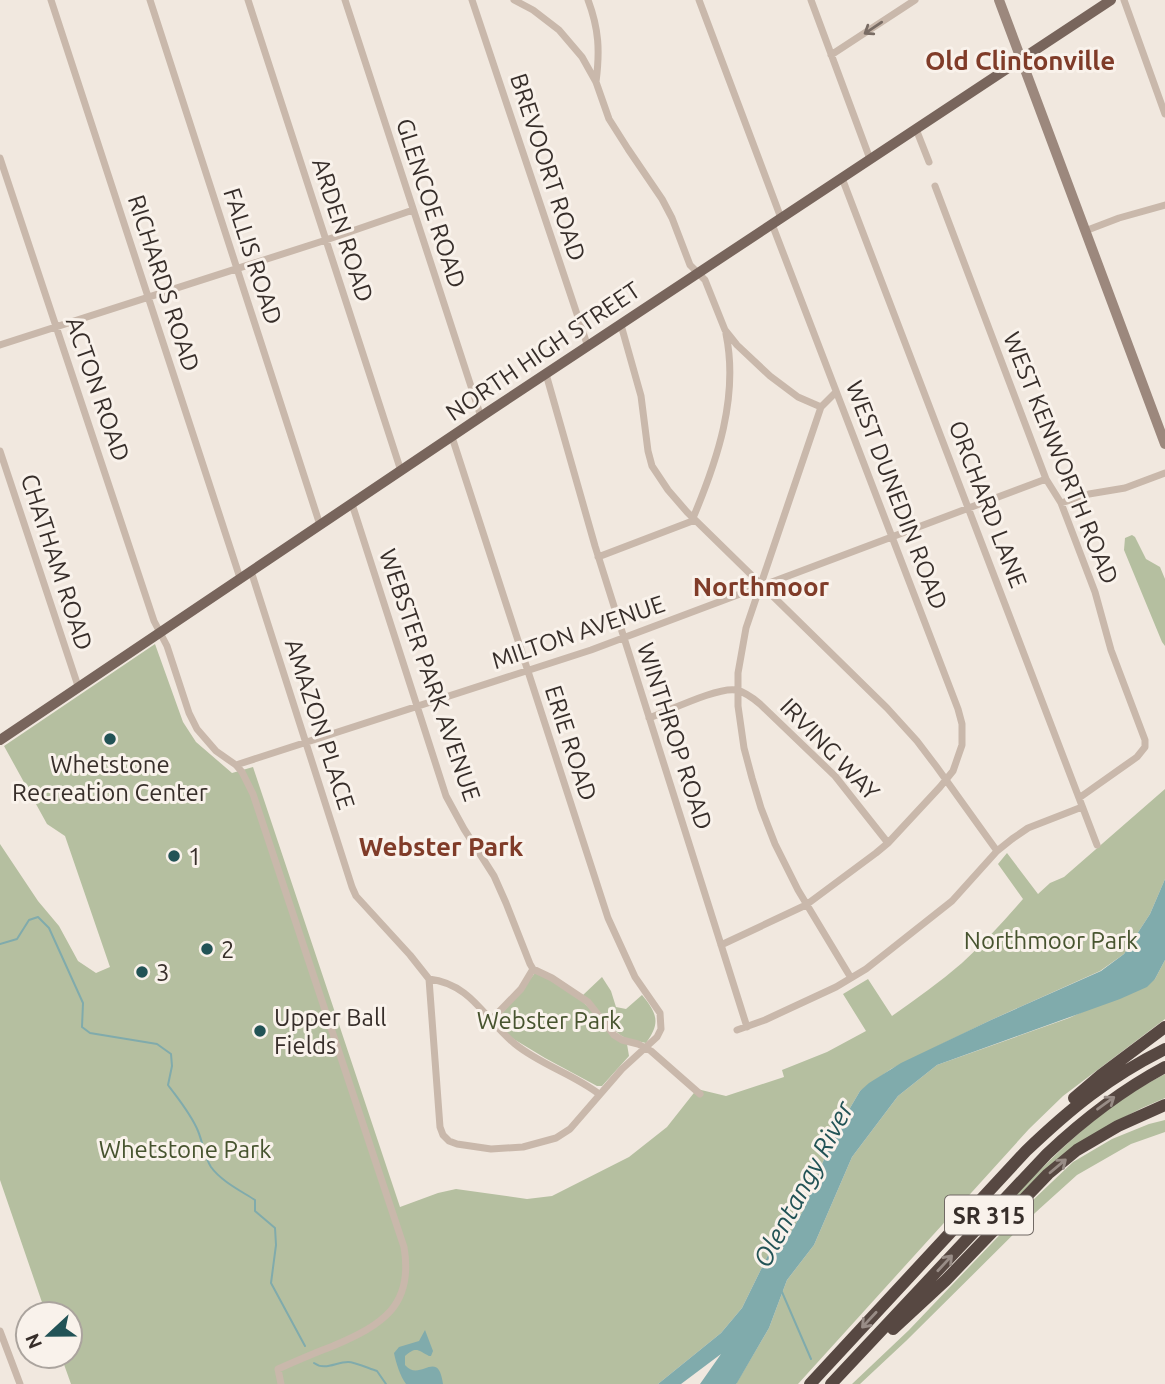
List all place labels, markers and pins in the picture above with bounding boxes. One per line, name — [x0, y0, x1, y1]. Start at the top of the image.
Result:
marker: Whetstone Recreation Center — [102, 731, 118, 747]
place label: Whetstone Recreation Center — [12, 751, 208, 806]
place label: 1 — [188, 843, 202, 870]
marker: 1 — [166, 848, 182, 864]
place label: 2 — [221, 936, 235, 963]
marker: 2 — [199, 941, 215, 957]
place label: 3 — [156, 959, 170, 986]
marker: 3 — [134, 964, 150, 980]
place label: Upper Ball Fields — [274, 1004, 386, 1059]
marker: Upper Ball Fields — [252, 1023, 268, 1039]

